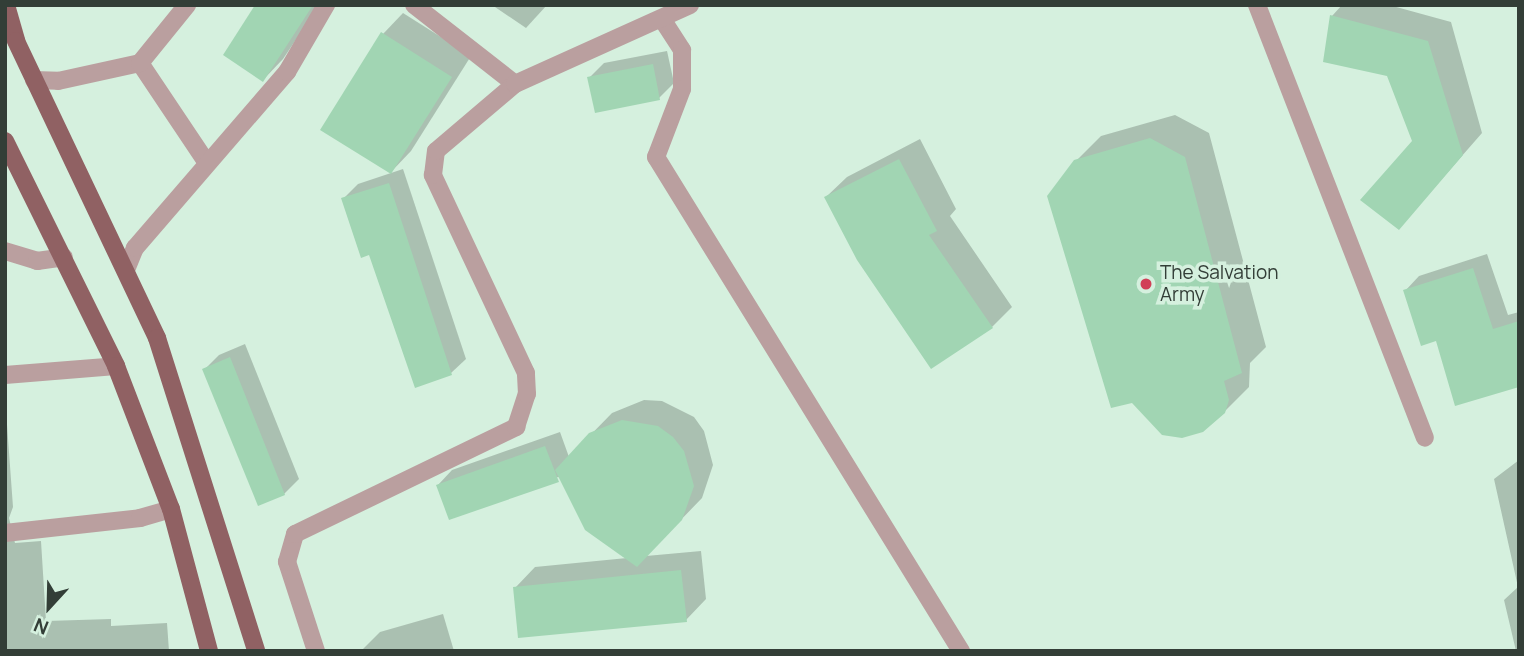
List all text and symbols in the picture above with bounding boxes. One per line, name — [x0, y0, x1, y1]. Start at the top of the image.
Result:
place label: The Salvation Army — [1160, 262, 1278, 306]
marker: The Salvation Army — [1138, 276, 1154, 292]
north arrow — [14, 572, 84, 642]
text: N — [30, 612, 52, 641]

